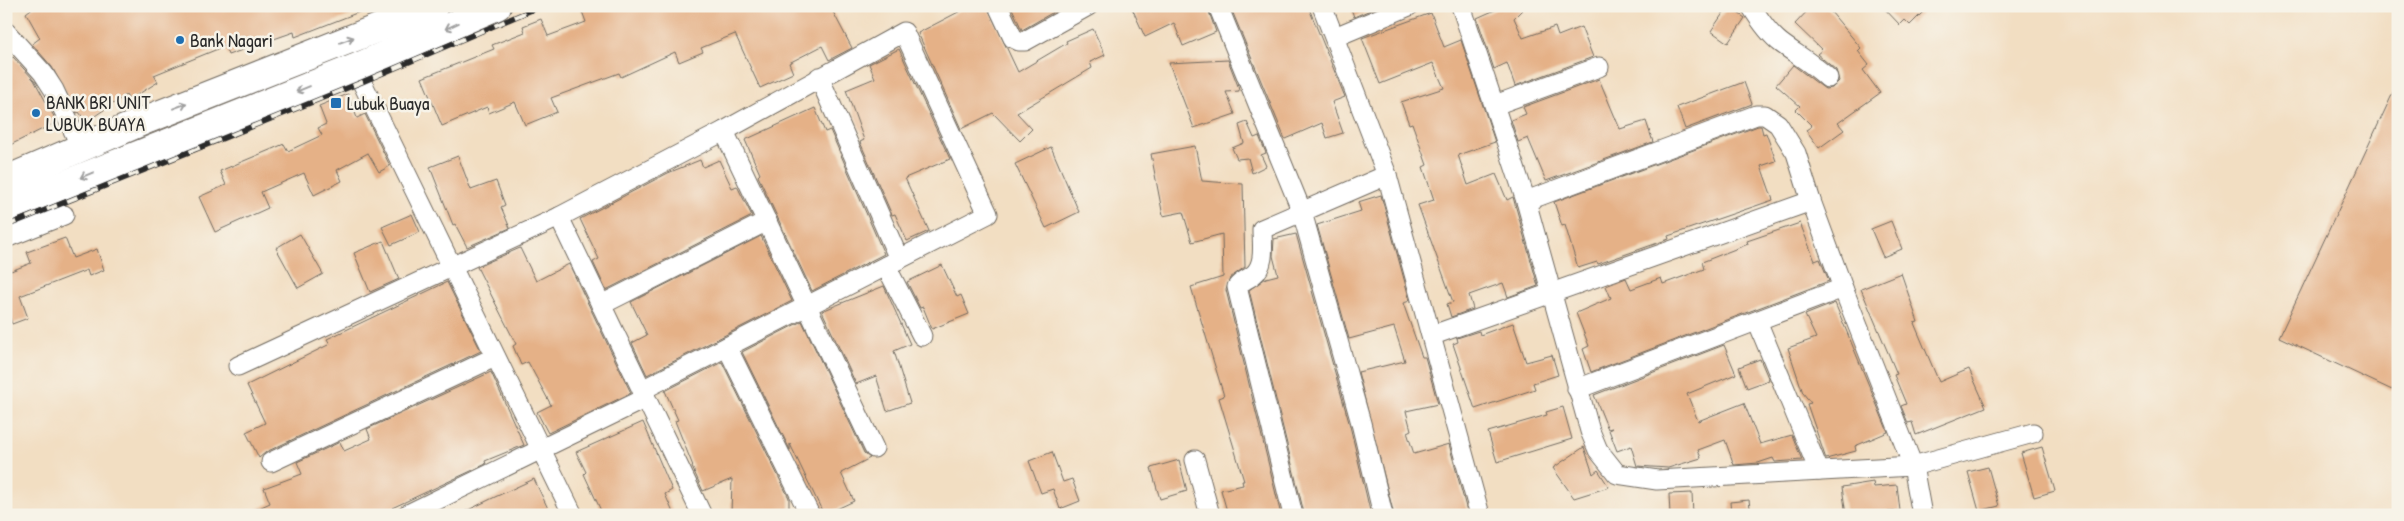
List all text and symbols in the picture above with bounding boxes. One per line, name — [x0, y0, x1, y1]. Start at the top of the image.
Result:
one-way arrow — [445, 21, 460, 31]
place label: Bank Nagari — [190, 27, 273, 53]
marker: Bank Nagari — [174, 34, 186, 46]
one-way arrow — [340, 35, 355, 44]
one-way arrow — [296, 85, 311, 94]
place label: BANK BRI UNIT LUBUK BUAYA — [46, 89, 151, 137]
place label: Lubuk Buaya — [347, 90, 430, 116]
marker: Lubuk Buaya — [329, 96, 343, 110]
one-way arrow — [172, 101, 187, 111]
marker: BANK BRI UNIT LUBUK BUAYA — [30, 107, 42, 119]
one-way arrow — [80, 171, 95, 180]

